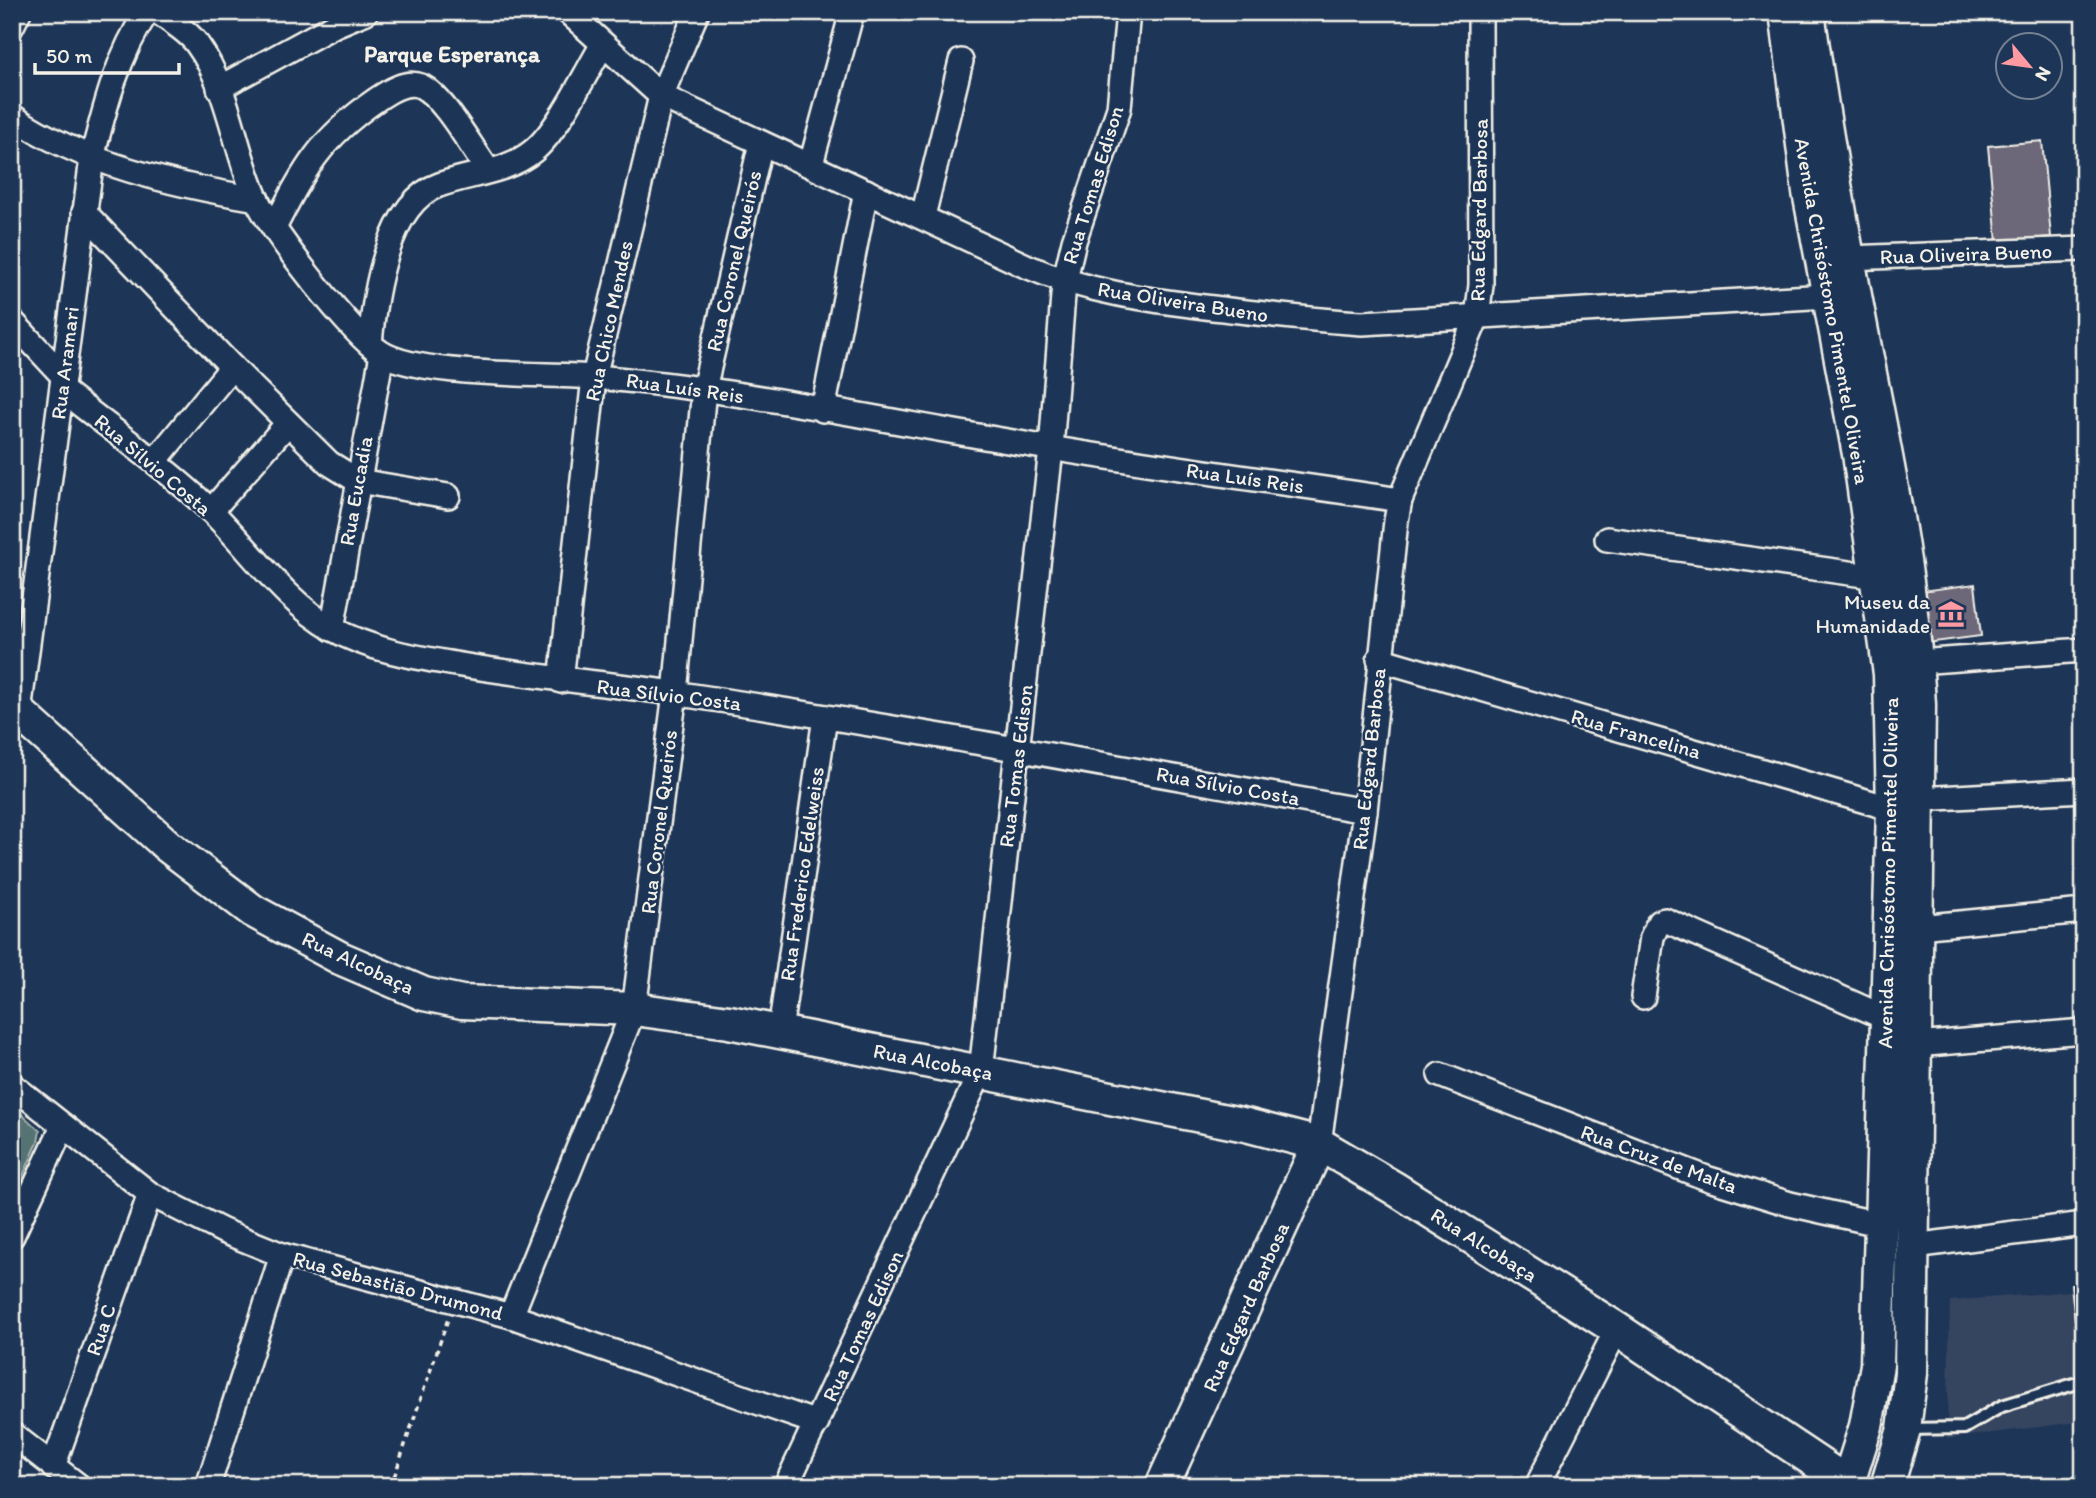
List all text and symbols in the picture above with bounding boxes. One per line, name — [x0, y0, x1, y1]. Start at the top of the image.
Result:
scale bar — [35, 32, 178, 76]
north arrow — [1994, 32, 2064, 102]
district label: Parque Esperança — [364, 40, 541, 68]
text: 50 m — [46, 43, 93, 68]
text: N — [2030, 63, 2057, 85]
street label: Rua Tomas Edison — [1057, 103, 1128, 267]
street label: Rua Edgard Barbosa — [1464, 118, 1493, 302]
street label: Avenida Chrisóstomo Pimentel Oliveira — [1790, 136, 1875, 486]
street label: Rua Coronel Queirós — [701, 168, 767, 354]
street label: Rua Chico Mendes — [579, 238, 638, 404]
street label: Rua Oliveira Bueno — [1879, 238, 2053, 269]
street label: Rua Oliveira Bueno — [1096, 276, 1270, 327]
street label: Rua Aramari — [45, 305, 84, 421]
street label: Rua Luís Reis — [625, 367, 746, 408]
street label: Rua Sílvio Costa — [90, 408, 217, 521]
street label: Rua Eucadia — [334, 434, 377, 548]
street label: Rua Luís Reis — [1185, 457, 1306, 498]
place label: Museu da Humanidade — [1815, 589, 1930, 638]
museum icon: Museu da Humanidade — [1936, 599, 1966, 629]
street label: Rua Edgard Barbosa — [1347, 667, 1391, 851]
street label: Rua Sílvio Costa — [595, 673, 743, 716]
street label: Rua Tomas Edison — [993, 683, 1038, 849]
street label: Avenida Chrisóstomo Pimentel Oliveira — [1872, 697, 1903, 1049]
street label: Rua Francelina — [1568, 703, 1704, 764]
street label: Rua Coronel Queirós — [635, 729, 682, 915]
street label: Rua Sílvio Costa — [1154, 761, 1302, 810]
street label: Rua Frederico Edelweiss — [774, 765, 829, 983]
street label: Rua Alcobaça — [298, 926, 418, 999]
street label: Rua Alcobaça — [871, 1038, 995, 1085]
street label: Rua Cruz de Malta — [1577, 1119, 1741, 1199]
street label: Rua Alcobaça — [1426, 1202, 1542, 1287]
street label: Rua Edgard Barbosa — [1197, 1218, 1294, 1396]
street label: Rua Sebastião Drumond — [290, 1245, 507, 1326]
street label: Rua Tomas Edison — [817, 1246, 909, 1405]
street label: Rua C — [80, 1301, 121, 1359]

